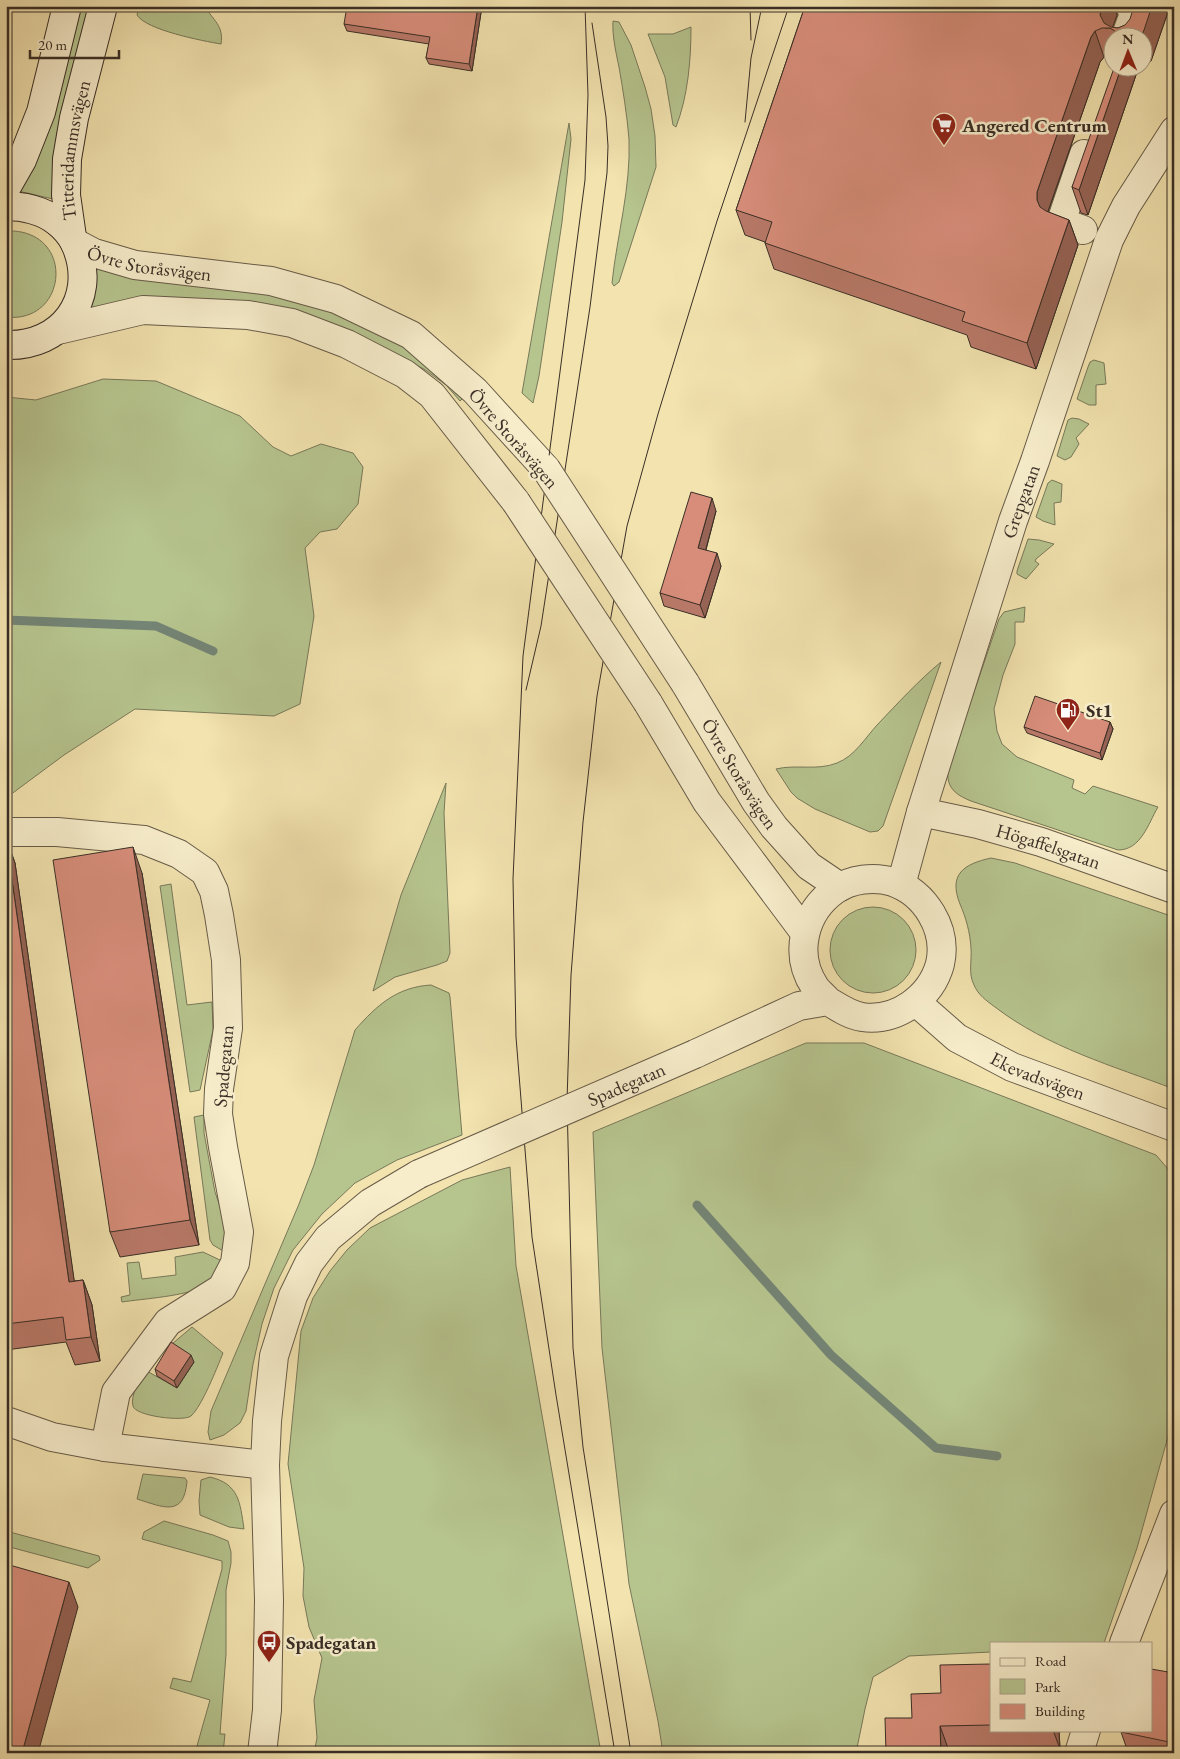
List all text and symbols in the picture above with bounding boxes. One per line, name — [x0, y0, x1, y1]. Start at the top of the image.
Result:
scale bar — [30, 28, 119, 60]
north arrow — [1102, 28, 1152, 78]
text: N — [1122, 30, 1134, 48]
text: 20 m — [38, 35, 67, 54]
street label: Titteridammsvägen — [54, 77, 96, 222]
supermarket icon: Angered Centrum — [931, 112, 957, 146]
place label: Angered Centrum — [961, 113, 1108, 138]
street label: Övre Storåsvägen — [84, 240, 213, 287]
street label: Övre Storåsvägen — [463, 383, 564, 494]
street label: Grepgatan — [996, 461, 1046, 541]
fuel station icon: St1 — [1055, 697, 1081, 731]
place label: St1 — [1086, 698, 1113, 723]
street label: Övre Storåsvägen — [696, 714, 784, 834]
street label: Högaffelsgatan — [993, 818, 1104, 875]
street label: Spadegatan — [207, 1024, 240, 1108]
street label: Ekevadsvägen — [986, 1046, 1089, 1106]
street label: Spadegatan — [584, 1056, 669, 1112]
bus stop icon: Spadegatan — [256, 1629, 282, 1663]
place label: Spadegatan — [286, 1630, 376, 1655]
legend — [990, 1642, 1152, 1732]
text: Road — [1035, 1651, 1067, 1670]
text: Park — [1035, 1677, 1062, 1696]
text: Building — [1035, 1701, 1085, 1720]

